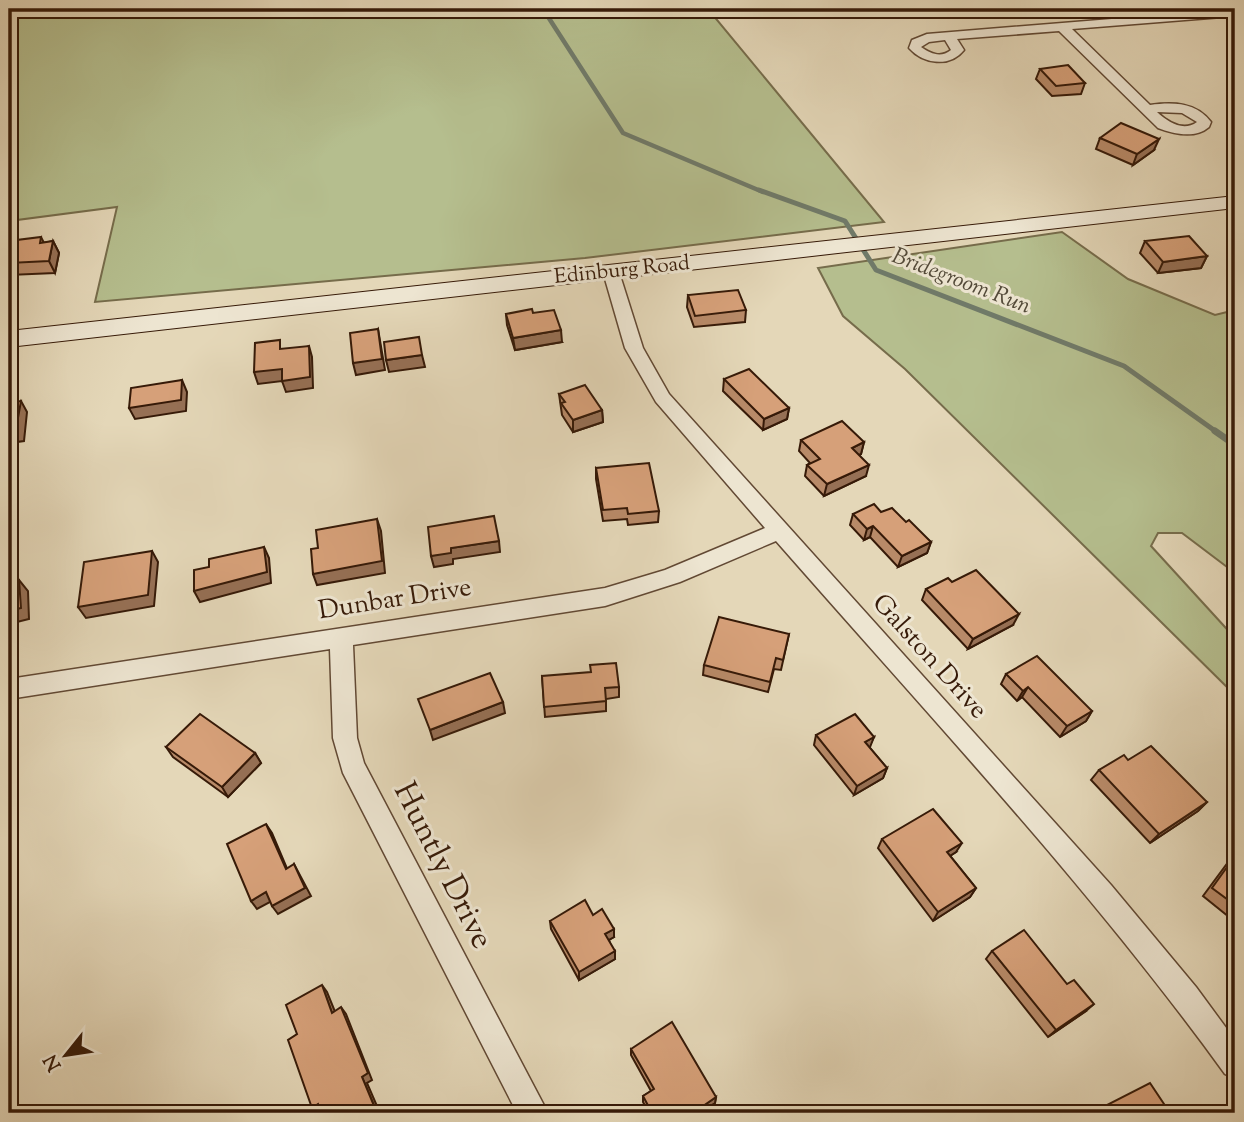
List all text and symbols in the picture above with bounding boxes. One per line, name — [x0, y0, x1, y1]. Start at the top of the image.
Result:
water label: Bridegroom Run — [887, 240, 1035, 324]
street label: Edinburg Road — [553, 249, 691, 293]
street label: Dunbar Drive — [316, 570, 474, 630]
street label: Galston Drive — [863, 586, 995, 728]
street label: Huntly Drive — [380, 775, 504, 957]
north arrow — [32, 1020, 102, 1090]
text: N — [38, 1049, 69, 1076]

